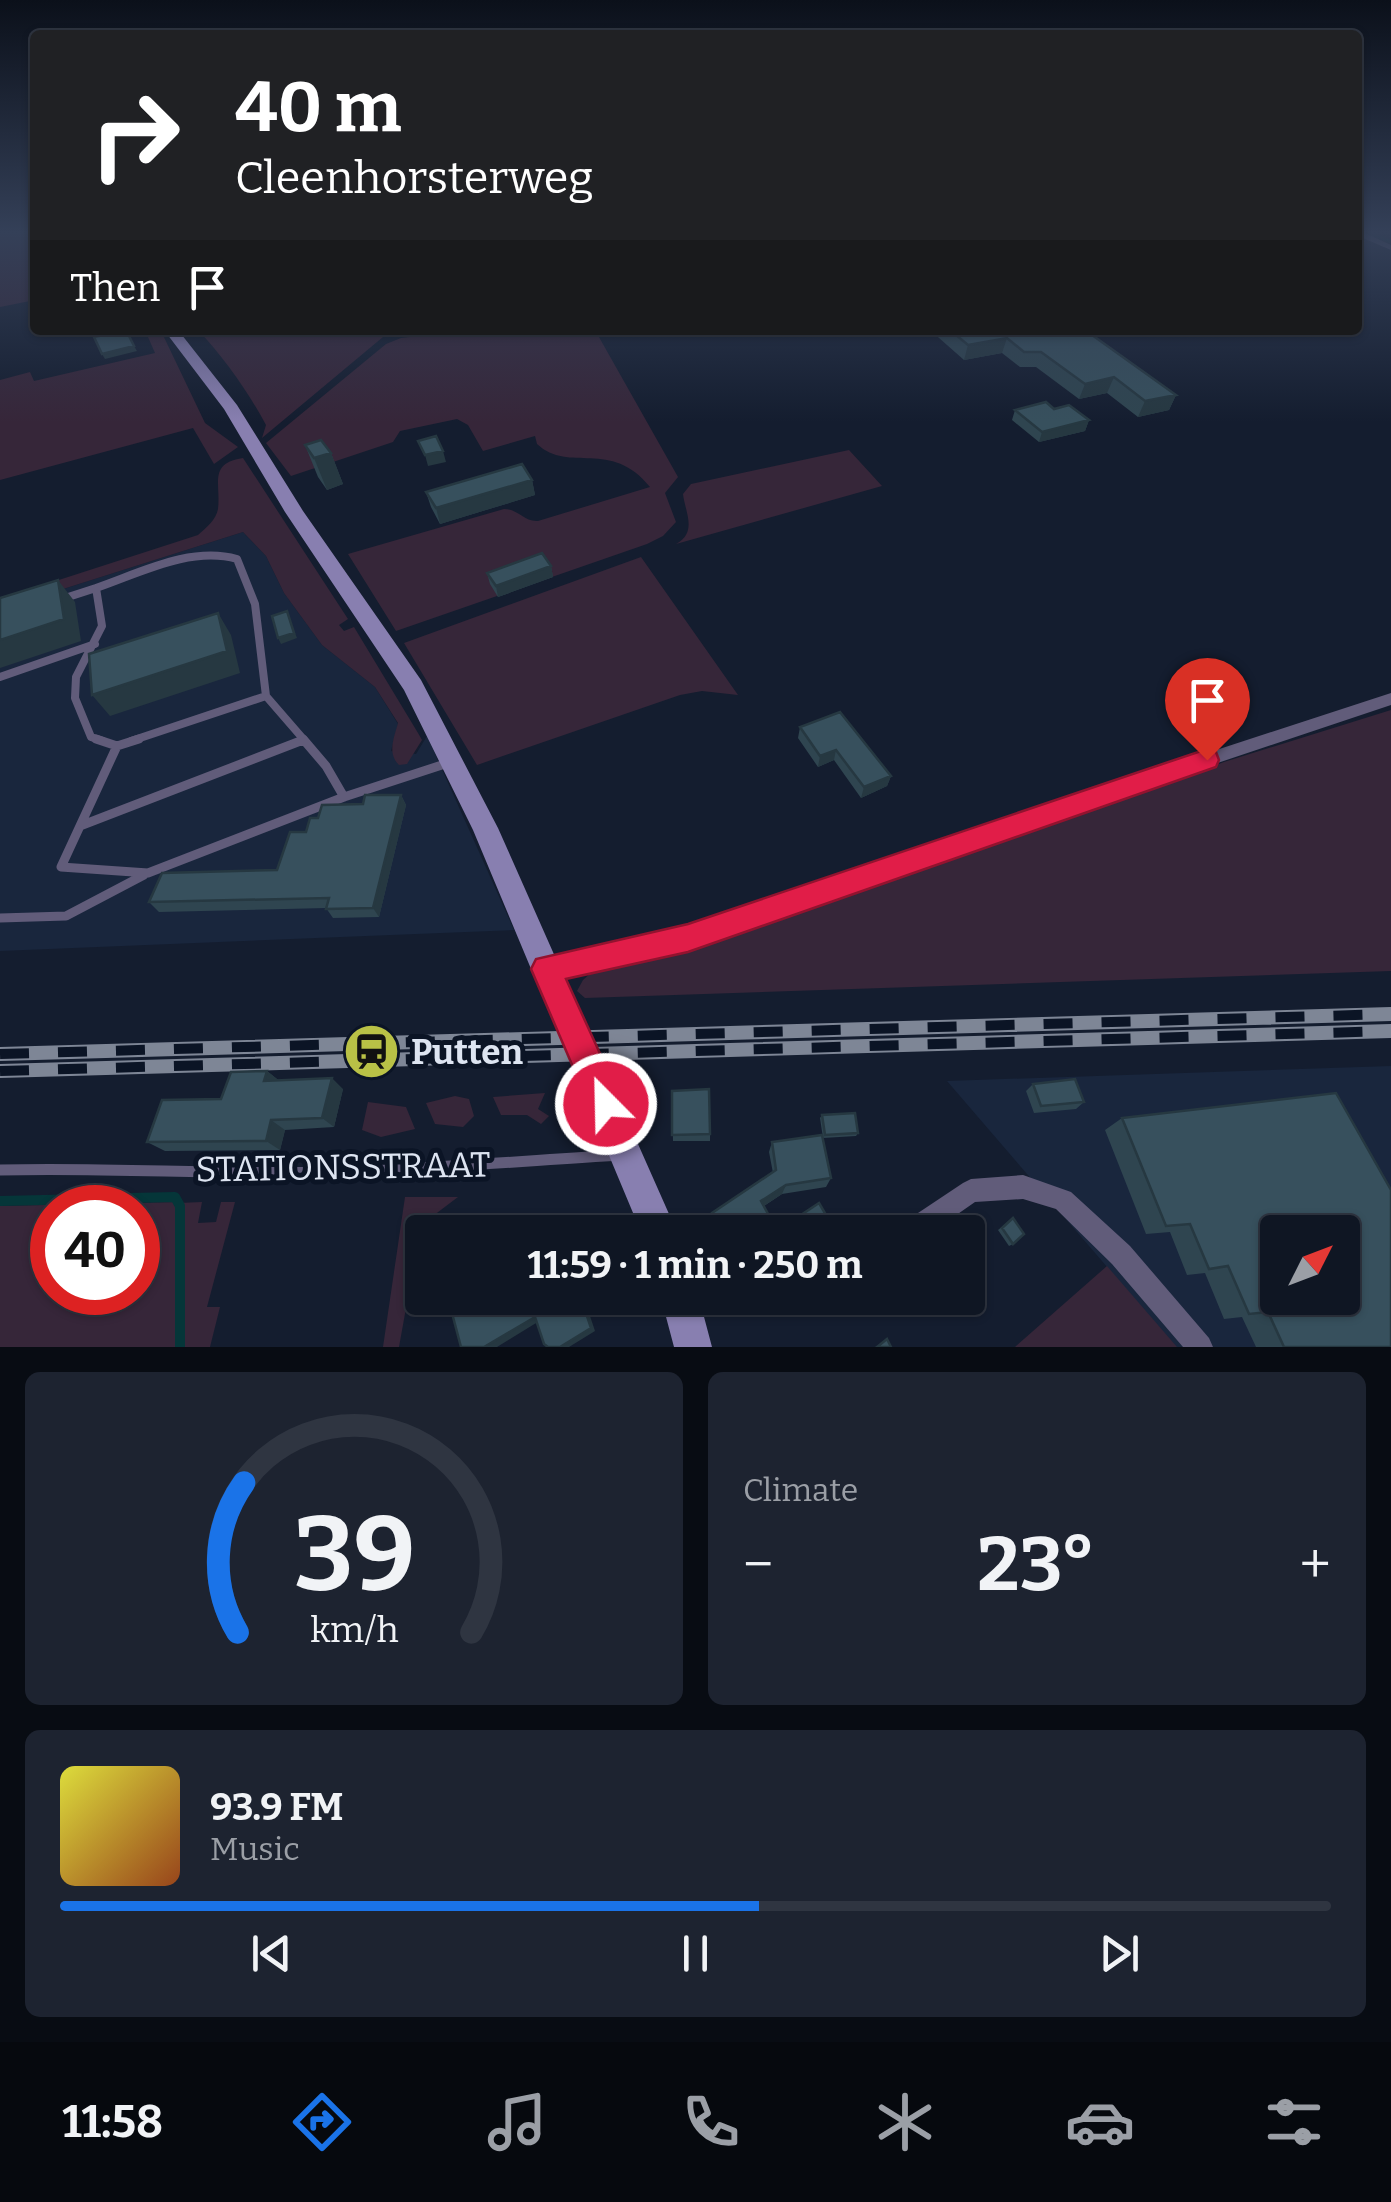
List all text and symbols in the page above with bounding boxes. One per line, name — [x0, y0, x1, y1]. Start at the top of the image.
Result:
text: 40 m — [235, 66, 401, 150]
icon: right — [70, 70, 200, 200]
text: Cleenhorsterweg — [235, 151, 593, 205]
icon: arrive — [180, 260, 235, 315]
text: Then — [70, 265, 160, 311]
pin — [1165, 658, 1250, 761]
icon: arrive — [1180, 673, 1235, 728]
station icon: Putten — [342, 1022, 402, 1082]
place label: Putten — [411, 1031, 524, 1073]
position arrow — [554, 1052, 658, 1156]
street label: STATIONSSTRAAT — [195, 1143, 491, 1191]
speed limit sign: 40 — [30, 1185, 160, 1315]
north arrow — [1260, 1215, 1360, 1315]
map controls — [1260, 1215, 1360, 1315]
text: 11:59 · 1 min · 250 m — [527, 1242, 863, 1288]
text: Climate — [743, 1471, 858, 1509]
text: 39 — [293, 1493, 415, 1618]
text: 23° — [977, 1520, 1096, 1610]
text: − — [743, 1532, 773, 1598]
text: + — [1300, 1532, 1331, 1598]
text: km/h — [310, 1609, 398, 1651]
text: 93.9 FM — [210, 1784, 343, 1830]
text: Music — [210, 1830, 300, 1868]
icon: previous — [244, 1926, 299, 1981]
icon: pause — [668, 1926, 723, 1981]
icon: next — [1092, 1926, 1147, 1981]
icon: directions — [287, 2087, 357, 2157]
icon: music — [482, 2087, 552, 2157]
icon: phone — [676, 2087, 746, 2157]
icon: climate — [870, 2087, 940, 2157]
icon: car — [1065, 2087, 1135, 2157]
icon: filters — [1259, 2087, 1329, 2157]
text: 11:58 — [62, 2095, 163, 2149]

